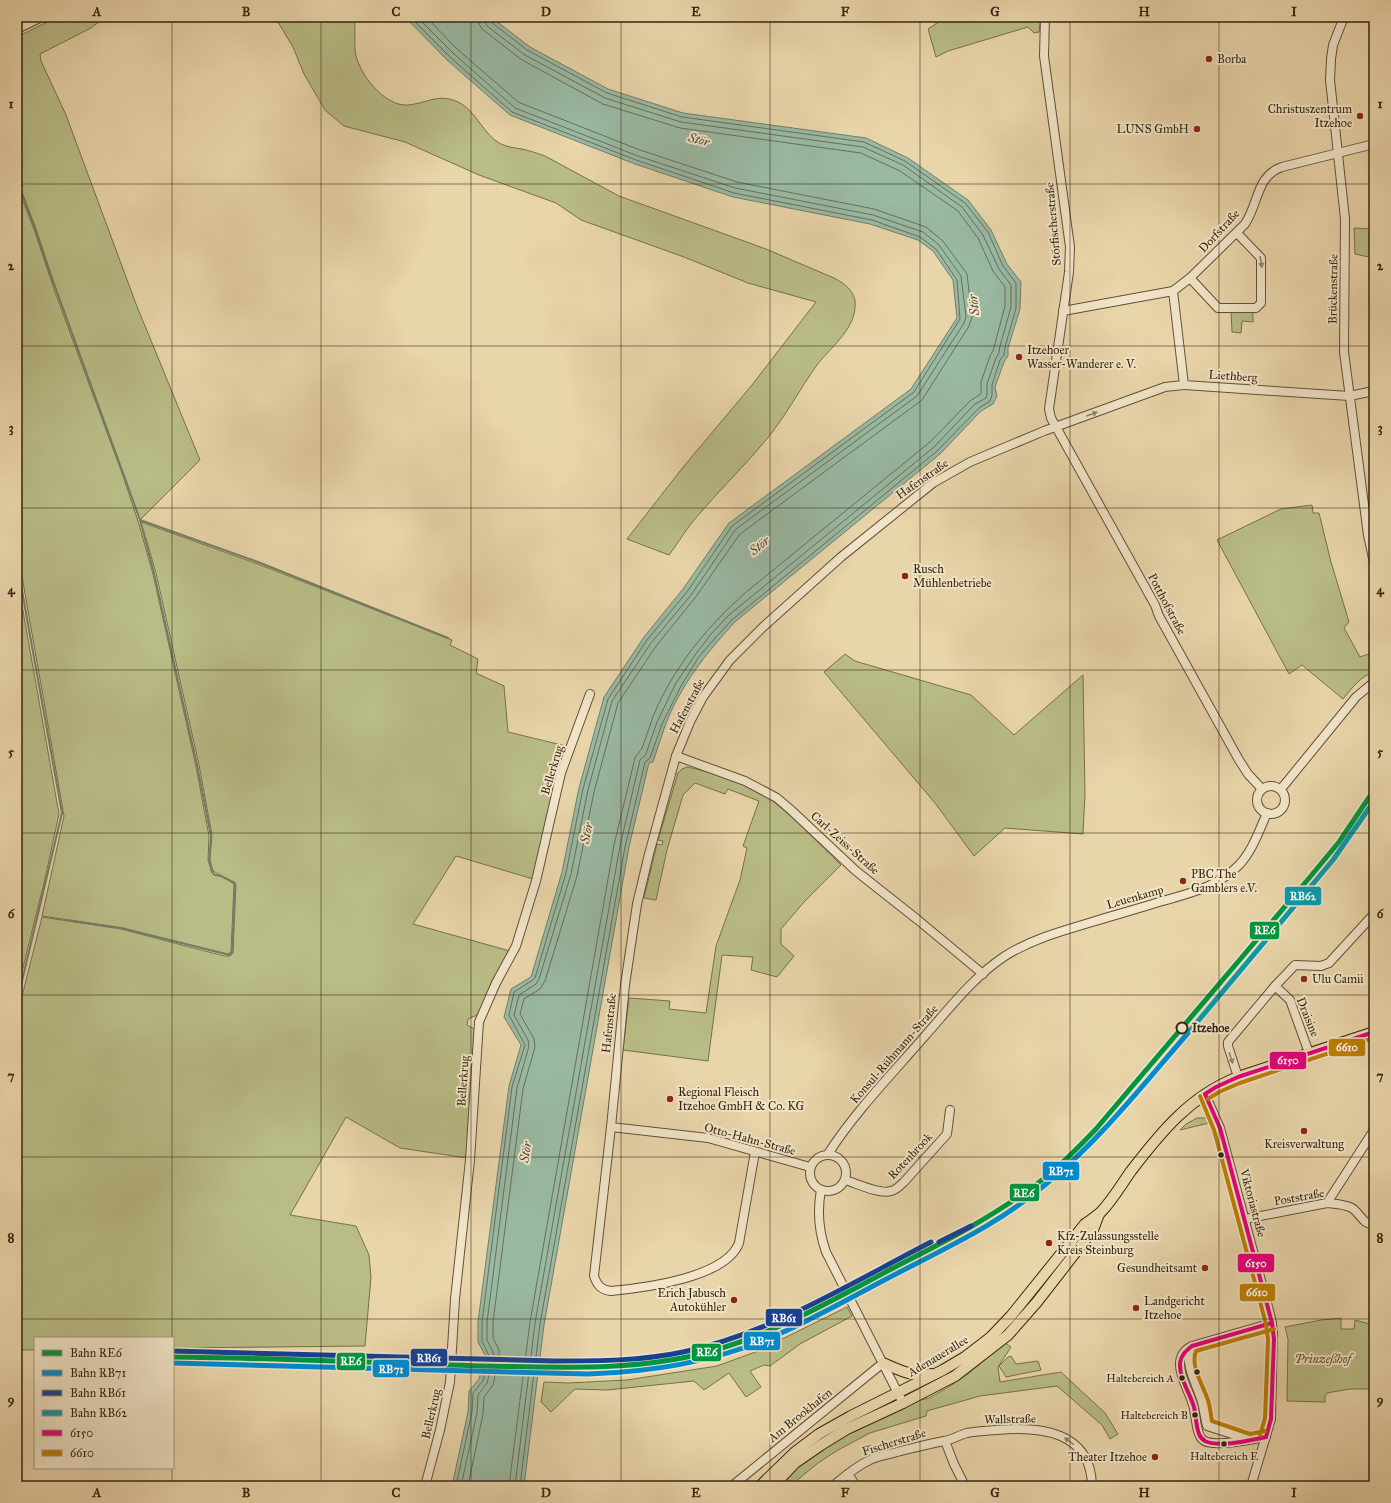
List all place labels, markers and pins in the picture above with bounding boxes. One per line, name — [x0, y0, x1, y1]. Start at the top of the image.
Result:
place label: Borba — [1217, 52, 1247, 66]
marker: Borba — [1204, 54, 1214, 64]
place label: Christuszentrum Itzehoe — [1268, 102, 1352, 130]
marker: Christuszentrum Itzehoe — [1355, 111, 1365, 121]
place label: LUNS GmbH — [1117, 122, 1189, 136]
marker: LUNS GmbH — [1192, 124, 1202, 134]
place label: Itzehoer Wasser-Wanderer e. V. — [1027, 343, 1136, 371]
marker: Itzehoer Wasser-Wanderer e. V. — [1014, 352, 1024, 362]
place label: Rusch Mühlenbetriebe — [913, 562, 992, 590]
marker: Rusch Mühlenbetriebe — [900, 571, 910, 581]
place label: PBC The Gamblers e.V. — [1191, 867, 1257, 895]
marker: PBC The Gamblers e.V. — [1178, 876, 1188, 886]
place label: Ulu Camii — [1312, 972, 1364, 986]
marker: Ulu Camii — [1299, 974, 1309, 984]
marker: Itzehoe — [1175, 1021, 1189, 1035]
place label: Itzehoe — [1192, 1021, 1229, 1035]
place label: Regional Fleisch Itzehoe GmbH & Co. KG — [678, 1085, 805, 1113]
marker: Regional Fleisch Itzehoe GmbH & Co. KG — [665, 1094, 675, 1104]
marker: Kreisverwaltung — [1299, 1126, 1309, 1136]
place label: Kreisverwaltung — [1264, 1137, 1344, 1152]
unlabelled marker — [1216, 1150, 1226, 1160]
place label: Kfz-Zulassungsstelle Kreis Steinburg — [1057, 1229, 1159, 1258]
marker: Kfz-Zulassungsstelle Kreis Steinburg — [1044, 1238, 1054, 1248]
place label: Gesundheitsamt — [1117, 1261, 1198, 1275]
marker: Gesundheitsamt — [1200, 1263, 1210, 1273]
place label: Erich Jabusch Autokühler — [657, 1286, 726, 1314]
place label: Landgericht Itzehoe — [1144, 1294, 1205, 1322]
marker: Erich Jabusch Autokühler — [729, 1295, 739, 1305]
marker: Landgericht Itzehoe — [1131, 1303, 1141, 1313]
unlabelled marker — [1192, 1367, 1202, 1377]
place label: Haltebereich A — [1106, 1372, 1175, 1385]
marker: Haltebereich A — [1177, 1373, 1187, 1383]
place label: Haltebereich B — [1121, 1409, 1188, 1422]
marker: Haltebereich B — [1190, 1410, 1200, 1420]
marker: Haltebereich E — [1219, 1439, 1229, 1449]
place label: Theater Itzehoe — [1068, 1450, 1147, 1464]
place label: Haltebereich E — [1190, 1450, 1258, 1463]
marker: Theater Itzehoe — [1150, 1452, 1160, 1462]

